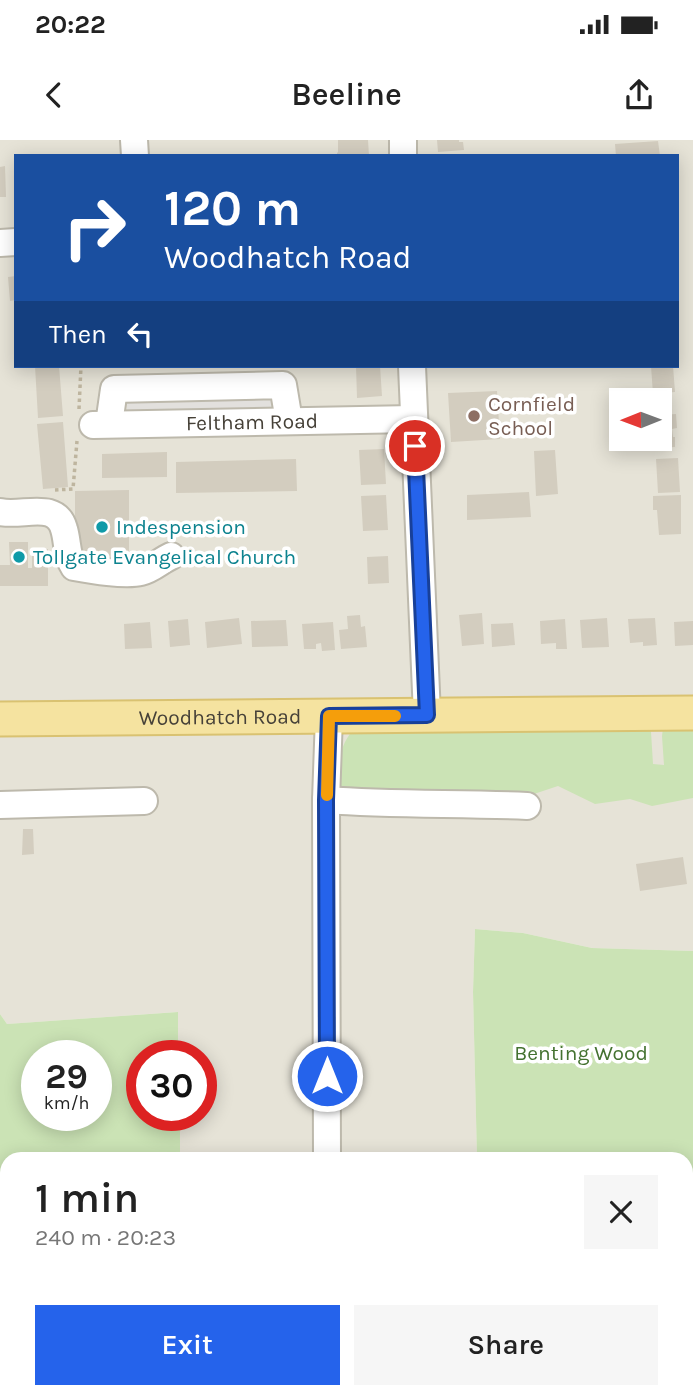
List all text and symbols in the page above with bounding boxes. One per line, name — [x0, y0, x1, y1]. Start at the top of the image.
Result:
text: 20:22 — [35, 9, 106, 40]
icon: back — [35, 76, 73, 114]
text: Beeline — [291, 76, 402, 113]
icon: share — [620, 76, 658, 114]
text: 120 m — [164, 180, 301, 237]
icon: right — [49, 182, 140, 273]
text: Woodhatch Road — [164, 239, 412, 276]
icon: left — [121, 315, 159, 353]
text: Then — [49, 319, 107, 350]
north arrow — [609, 388, 672, 452]
map controls — [609, 388, 672, 451]
place label: Cornfield School — [488, 392, 575, 440]
marker: Cornfield School — [466, 408, 482, 424]
street label: Feltham Road — [186, 409, 318, 435]
pin — [385, 416, 445, 476]
icon: arrive — [396, 427, 434, 465]
place label: Indespension — [116, 515, 246, 539]
marker: Indespension — [94, 519, 110, 535]
place label: Tollgate Evangelical Church — [33, 545, 296, 569]
marker: Tollgate Evangelical Church — [11, 549, 27, 565]
street label: Woodhatch Road — [139, 704, 301, 730]
position arrow — [290, 1039, 364, 1113]
speed limit sign: 30 — [126, 1040, 217, 1131]
park label: Benting Wood — [514, 1041, 648, 1065]
text: 29 — [45, 1056, 88, 1097]
text: km/h — [44, 1092, 89, 1114]
text: 1 min — [35, 1173, 139, 1223]
button: close — [584, 1175, 658, 1249]
text: 240 m · 20:23 — [35, 1224, 176, 1251]
button: Exit — [35, 1305, 340, 1385]
button: Share — [354, 1305, 658, 1385]

